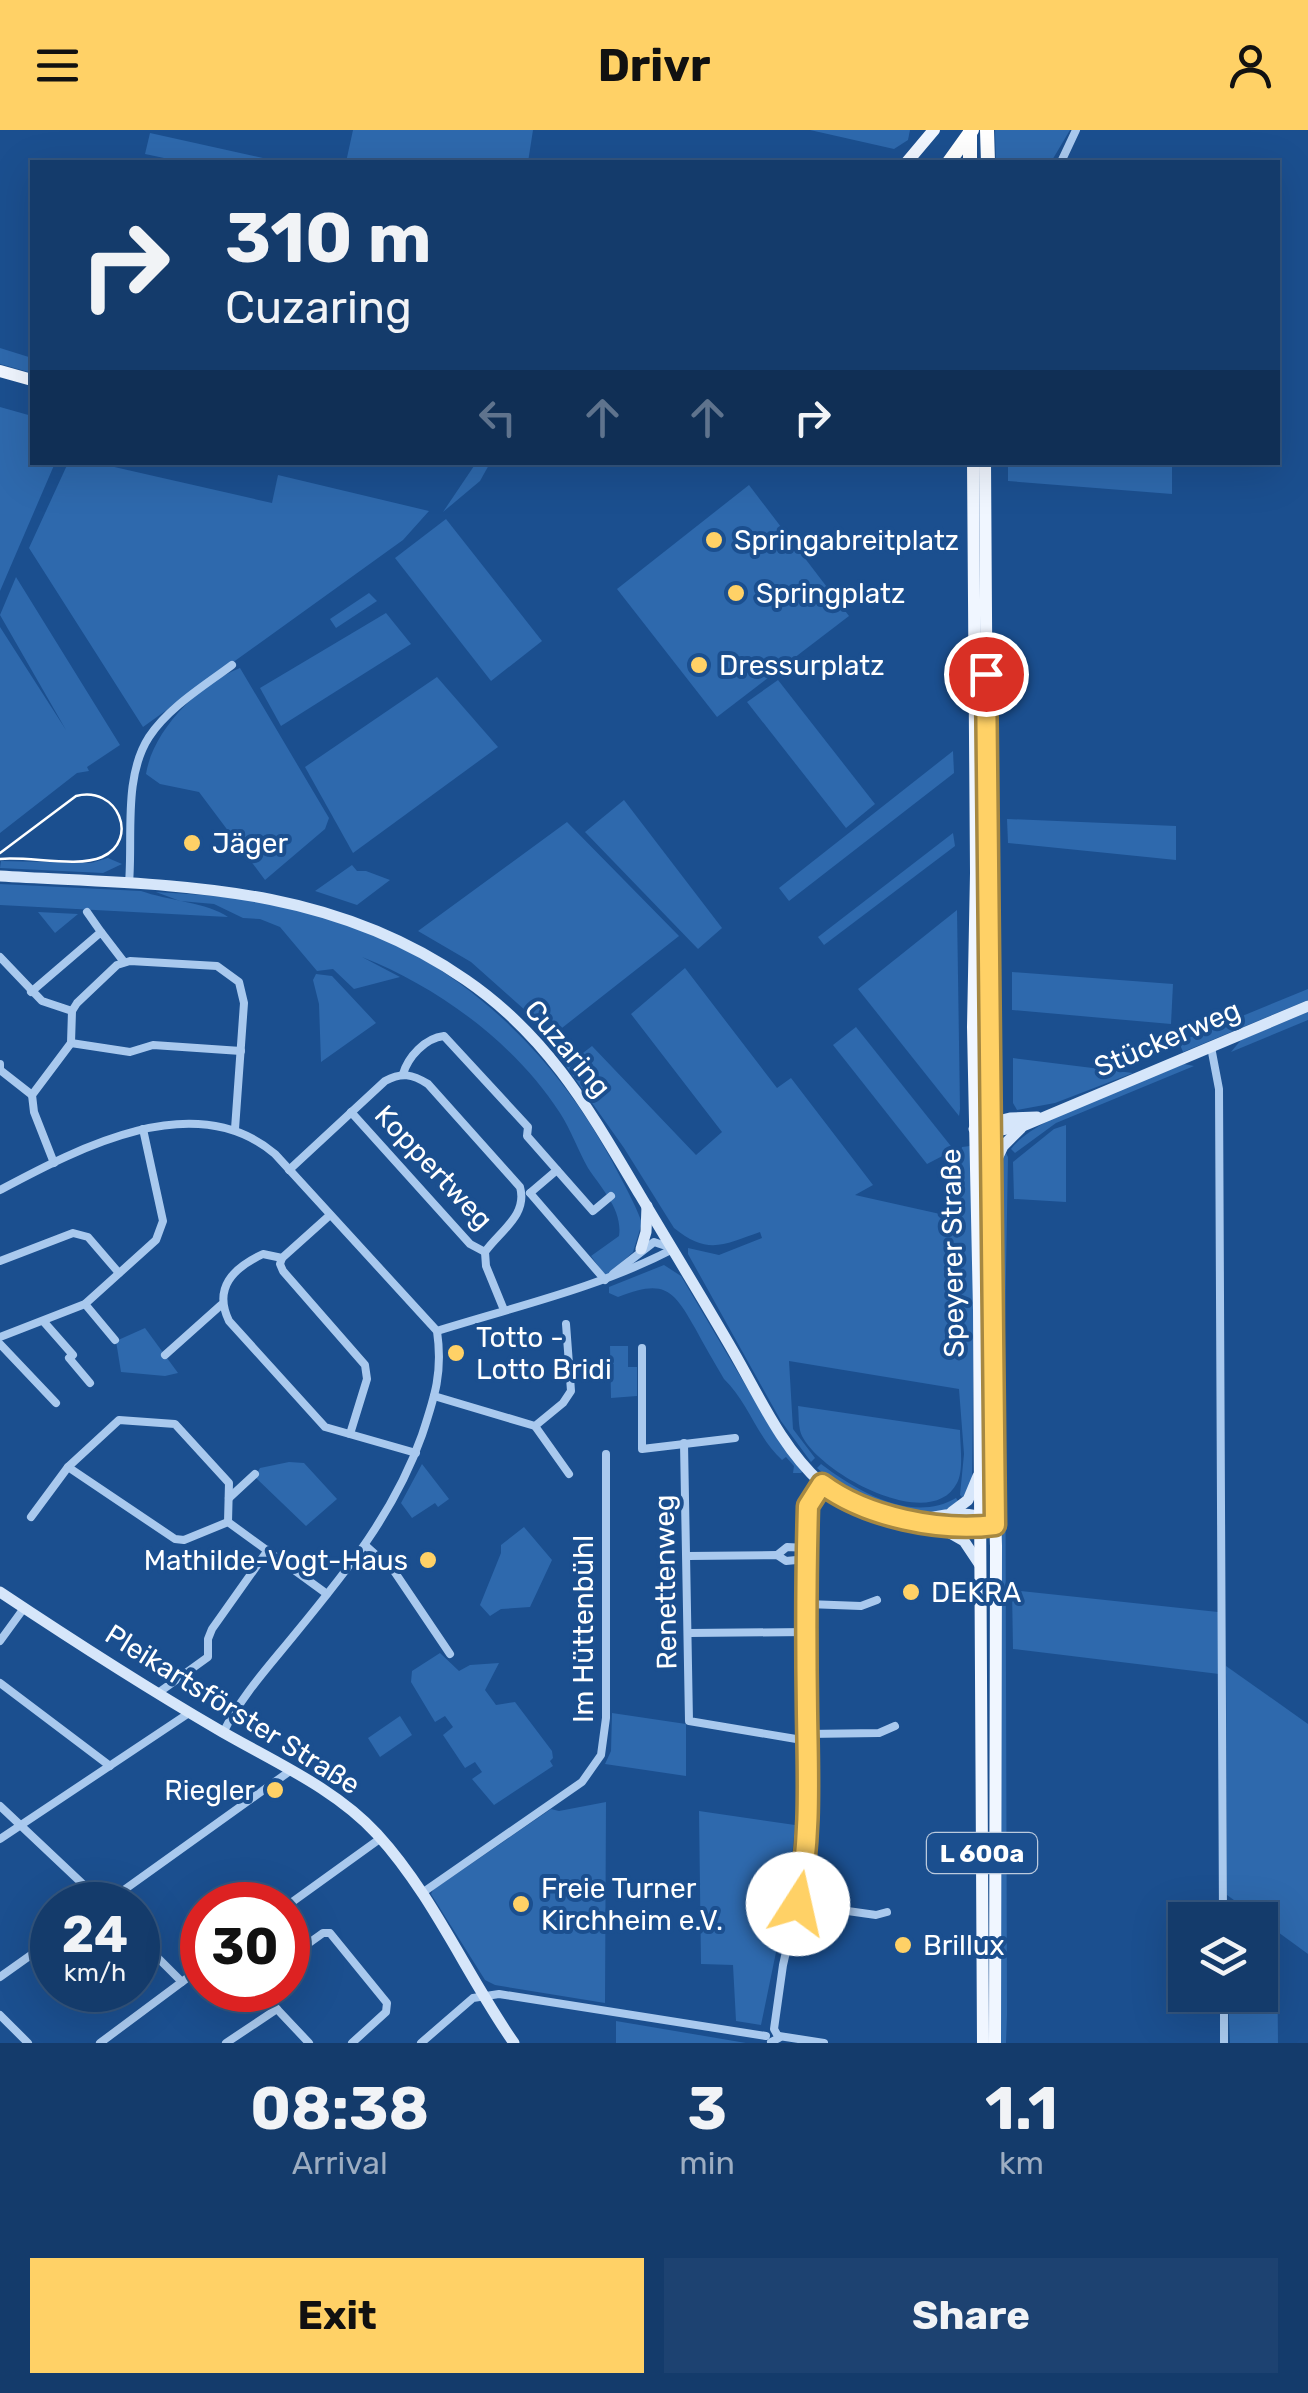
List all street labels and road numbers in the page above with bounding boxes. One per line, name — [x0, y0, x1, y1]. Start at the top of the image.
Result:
street label: Cuzaring — [518, 993, 618, 1103]
street label: Stückerweg — [1089, 993, 1245, 1084]
street label: Koppertweg — [368, 1099, 499, 1236]
street label: Speyerer Straße — [934, 1148, 971, 1358]
street label: Renettenweg — [647, 1494, 684, 1670]
street label: Im Hüttenbühl — [567, 1535, 600, 1723]
street label: Pleikartsförster Straße — [99, 1618, 366, 1801]
road number: L 600a — [927, 1833, 1037, 1873]

